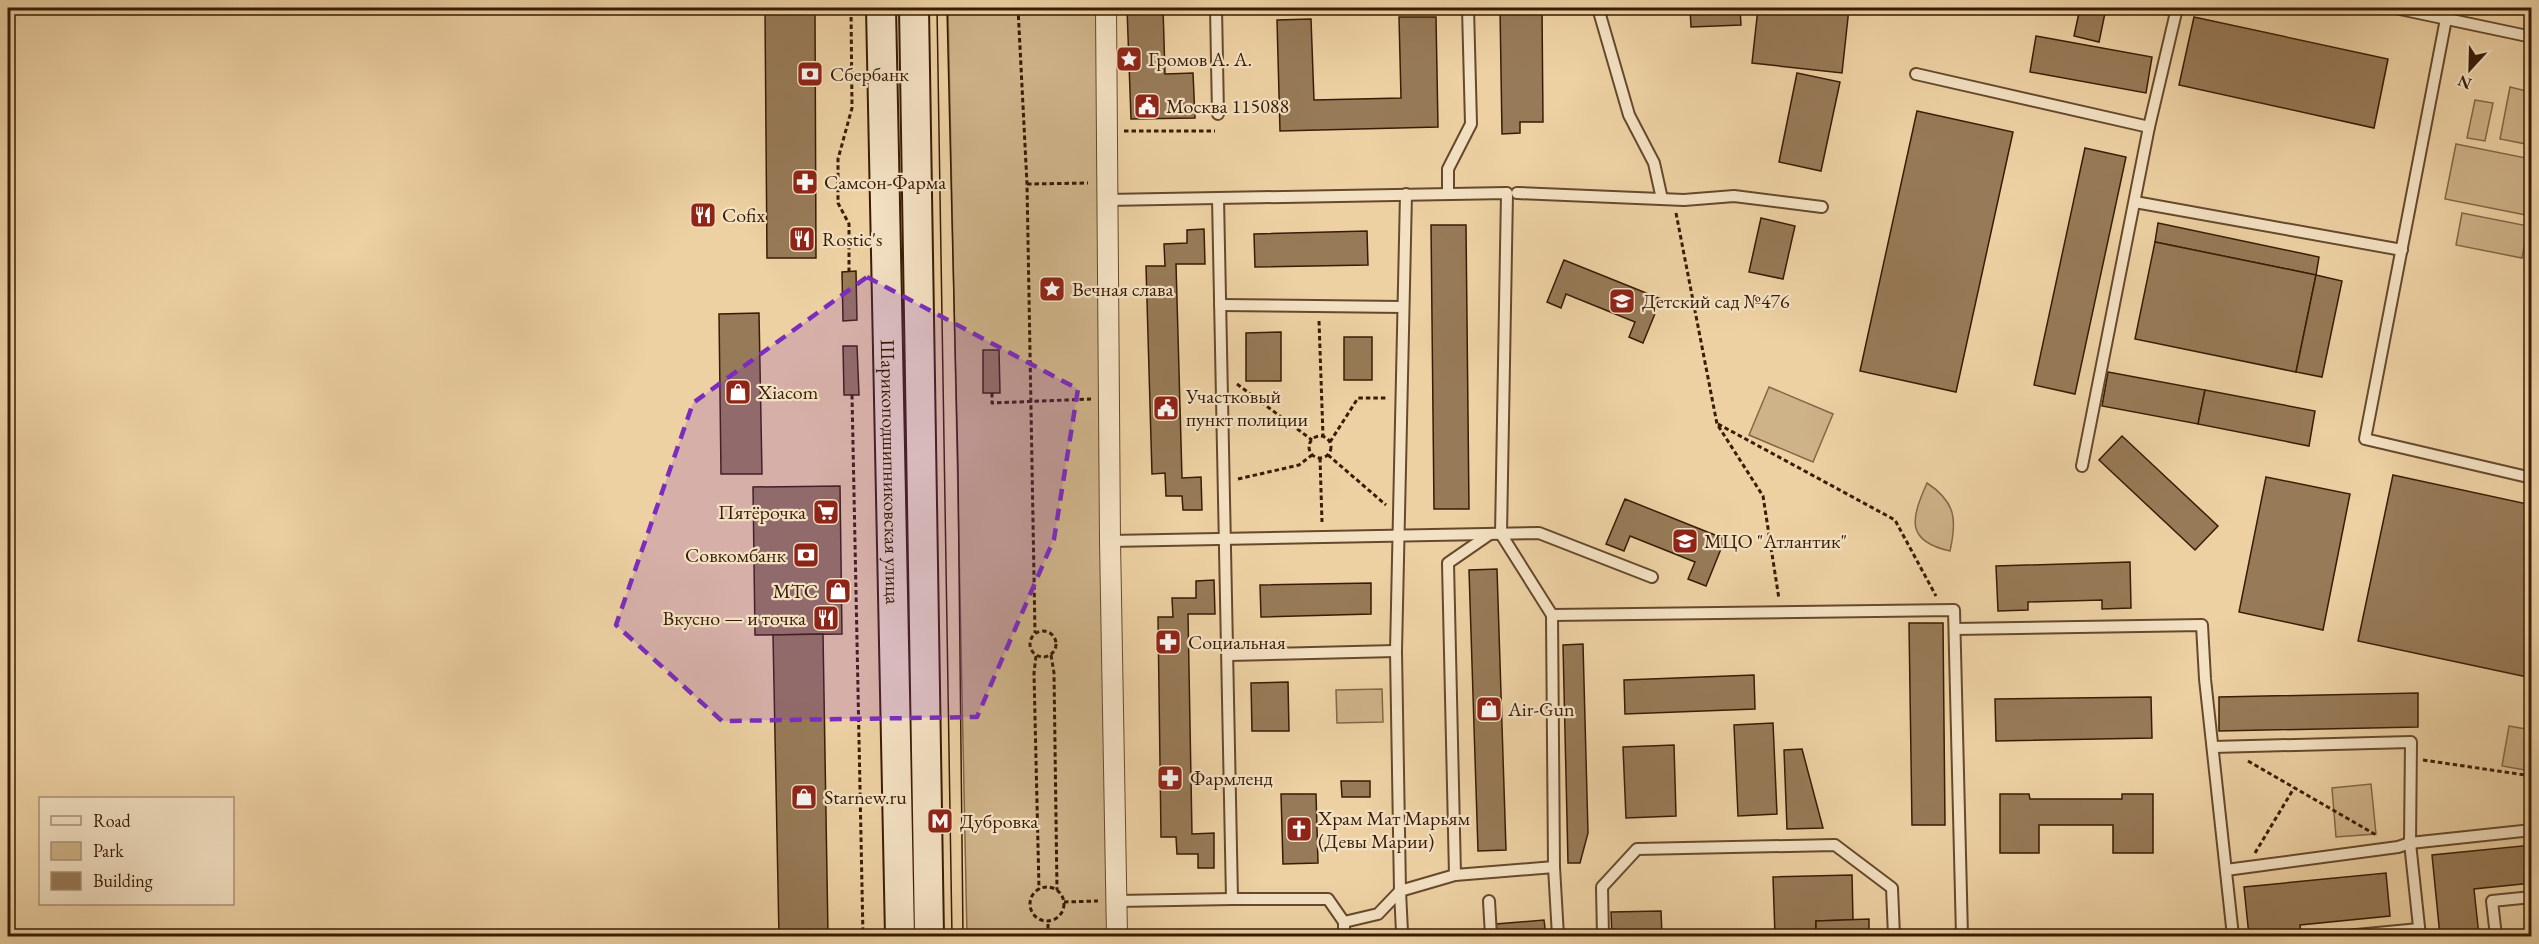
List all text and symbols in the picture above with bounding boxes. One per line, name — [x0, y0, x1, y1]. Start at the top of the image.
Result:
north arrow — [2440, 39, 2500, 99]
place icon: Громов А. А. — [1114, 44, 1144, 74]
place label: Громов А. А. — [1148, 46, 1252, 72]
bank icon: Сбербанк — [795, 59, 825, 89]
place label: Сбербанк — [830, 61, 909, 87]
text: N — [2455, 70, 2475, 95]
public building icon: Москва 115088 — [1132, 91, 1162, 121]
place label: Москва 115088 — [1166, 93, 1289, 119]
pharmacy icon: Самсон-Фарма — [790, 167, 820, 197]
place label: Самсон-Фарма — [824, 169, 946, 195]
restaurant icon: Cofix — [688, 200, 718, 230]
place label: Cofix — [722, 202, 765, 228]
restaurant icon: Rostic's — [787, 224, 817, 254]
place label: Rostic's — [822, 226, 882, 252]
place icon: Вечная слава — [1037, 274, 1067, 304]
place label: Вечная слава — [1072, 276, 1174, 302]
school or university icon: Детский сад №476 — [1607, 286, 1637, 316]
place label: Детский сад №476 — [1642, 288, 1790, 314]
street label: Шарикоподшипниковская улица — [875, 339, 906, 605]
shop icon: Xiacom — [723, 377, 753, 407]
place label: Xiacom — [757, 379, 819, 405]
place label: Участковый пункт полиции — [1185, 383, 1308, 432]
public building icon: Участковый пункт полиции — [1151, 393, 1181, 423]
supermarket icon: Пятёрочка — [811, 497, 841, 527]
place label: Пятёрочка — [718, 499, 806, 525]
school or university icon: МЦО "Атлантик" — [1670, 526, 1700, 556]
place label: МЦО "Атлантик" — [1704, 528, 1847, 554]
bank icon: Совкомбанк — [791, 540, 821, 570]
place label: Совкомбанк — [685, 542, 786, 568]
shop icon: МТС — [823, 576, 853, 606]
place label: МТС — [773, 578, 818, 604]
restaurant icon: Вкусно — и точка — [811, 603, 841, 633]
place label: Вкусно — и точка — [662, 605, 806, 631]
pharmacy icon: Социальная — [1153, 627, 1183, 657]
place label: Социальная — [1188, 629, 1286, 655]
shop icon: Air-Gun — [1474, 694, 1504, 724]
place label: Air-Gun — [1507, 696, 1575, 722]
pharmacy icon: Фармленд — [1155, 763, 1185, 793]
place label: Фармленд — [1190, 765, 1273, 791]
shop icon: Starnew.ru — [789, 782, 819, 812]
place label: Starnew.ru — [824, 784, 907, 810]
legend — [39, 797, 234, 905]
place label: Храм Мат Марьям (Девы Марии) — [1317, 805, 1470, 854]
metro station icon: Дубровка — [925, 806, 955, 836]
place label: Дубровка — [960, 808, 1038, 834]
text: Road — [93, 809, 132, 832]
church icon: Храм Мат Марьям (Девы Марии) — [1284, 814, 1314, 844]
text: Park — [93, 839, 124, 862]
text: Building — [93, 869, 153, 892]

